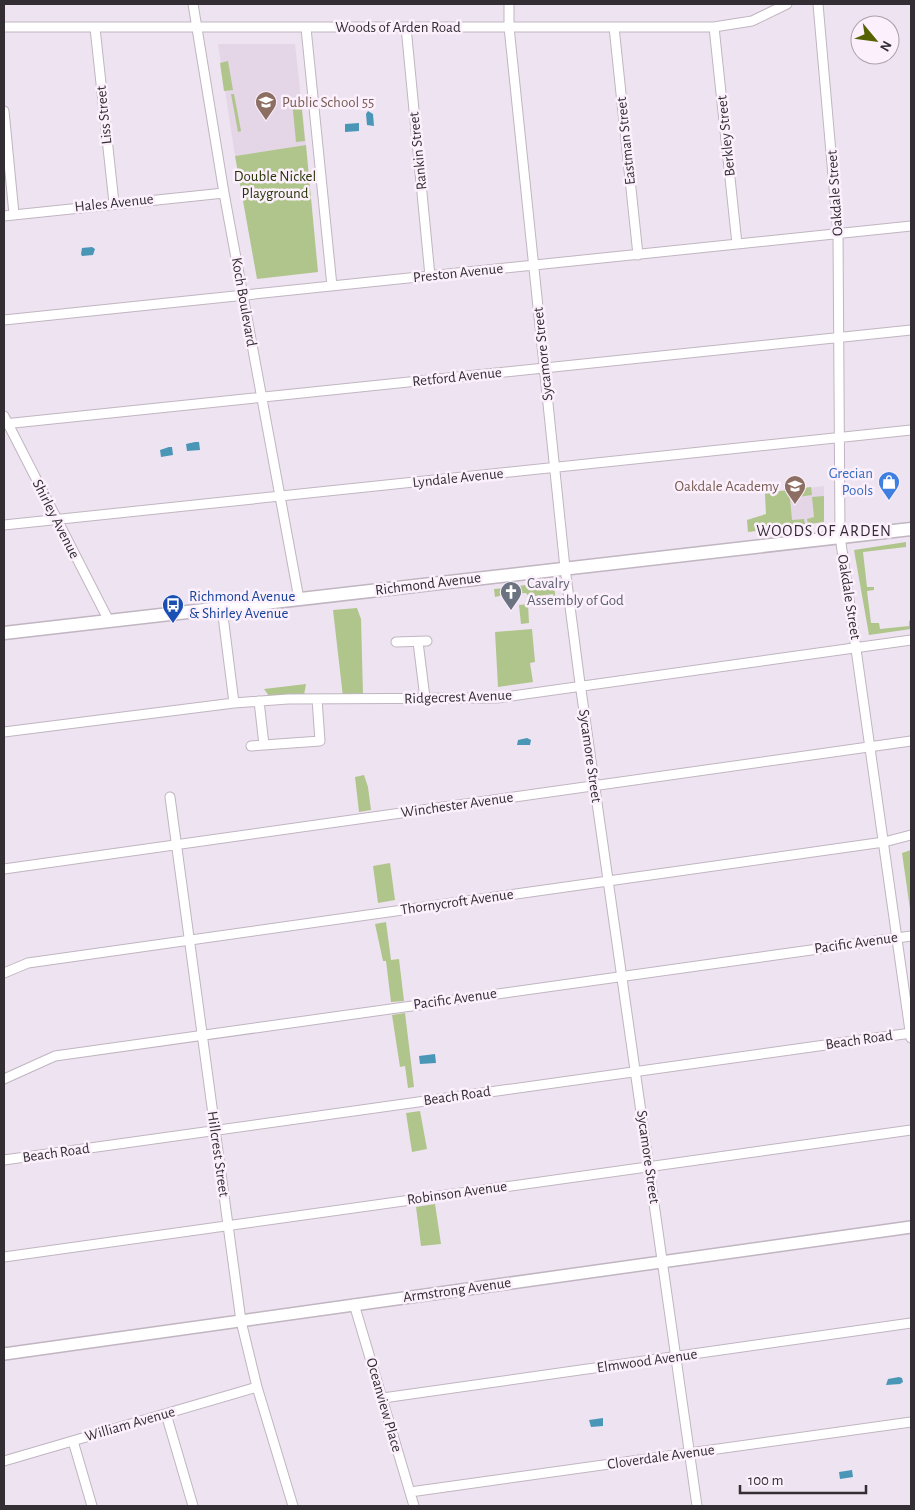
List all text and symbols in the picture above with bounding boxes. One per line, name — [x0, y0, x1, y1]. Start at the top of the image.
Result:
north arrow — [850, 15, 900, 65]
street label: Woods of Arden Road — [335, 20, 461, 35]
text: N — [877, 38, 894, 53]
street label: Liss Street — [93, 85, 115, 145]
school or university icon: Public School 55 — [254, 90, 278, 121]
place label: Public School 55 — [282, 95, 374, 110]
street label: Berkley Street — [714, 95, 738, 177]
street label: Eastman Street — [614, 96, 638, 186]
street label: Rankin Street — [406, 111, 430, 191]
street label: Oakdale Street — [824, 149, 845, 237]
park label: Double Nickel Playground — [234, 169, 316, 201]
street label: Hales Avenue — [74, 191, 154, 215]
street label: Koch Boulevard — [229, 256, 259, 348]
street label: Preston Avenue — [412, 261, 504, 285]
street label: Sycamore Street — [531, 306, 555, 402]
street label: Retford Avenue — [412, 365, 503, 389]
street label: Lyndale Avenue — [412, 466, 504, 490]
place label: Grecian Pools — [829, 466, 873, 498]
shop icon: Grecian Pools — [877, 470, 901, 501]
school or university icon: Oakdale Academy — [783, 474, 807, 505]
street label: Shirley Avenue — [30, 477, 82, 561]
place label: Oakdale Academy — [674, 479, 780, 494]
district label: WOODS OF ARDEN — [756, 523, 892, 539]
street label: Oakdale Street — [835, 553, 863, 641]
street label: Richmond Avenue — [374, 570, 482, 598]
place label: Cavalry Assembly of God — [527, 576, 624, 608]
church icon: Cavalry Assembly of God — [499, 580, 523, 611]
place label: Richmond Avenue & Shirley Avenue — [189, 589, 295, 621]
bus stop icon: Richmond Avenue & Shirley Avenue — [161, 593, 185, 624]
street label: Ridgecrest Avenue — [404, 688, 512, 706]
street label: Sycamore Street — [576, 708, 604, 804]
street label: Winchester Avenue — [400, 790, 514, 820]
street label: Thornycroft Avenue — [400, 887, 515, 917]
street label: Pacific Avenue — [813, 930, 899, 956]
street label: Pacific Avenue — [412, 986, 498, 1012]
street label: Beach Road — [824, 1028, 894, 1052]
street label: Beach Road — [422, 1084, 492, 1108]
street label: Sycamore Street — [634, 1109, 662, 1205]
street label: Hillcrest Street — [205, 1110, 231, 1198]
street label: Beach Road — [21, 1141, 91, 1165]
street label: Robinson Avenue — [406, 1179, 508, 1207]
street label: Armstrong Avenue — [402, 1275, 512, 1305]
street label: Elmwood Avenue — [596, 1347, 698, 1375]
street label: Oceanview Place — [363, 1356, 405, 1454]
street label: William Avenue — [83, 1404, 177, 1444]
street label: Cloverdale Avenue — [606, 1442, 716, 1472]
scale bar — [740, 1462, 866, 1494]
text: 100 m — [748, 1473, 783, 1488]

